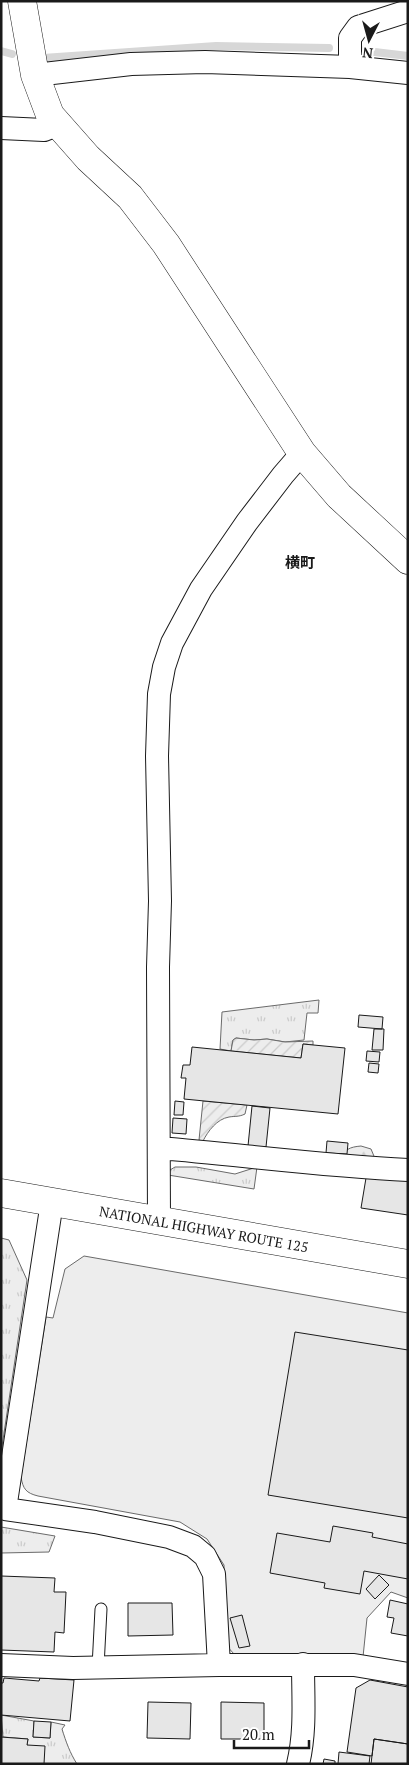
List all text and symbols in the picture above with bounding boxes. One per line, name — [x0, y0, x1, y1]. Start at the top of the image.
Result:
north arrow — [344, 15, 394, 65]
text: N — [361, 43, 374, 63]
district label: 横町 — [285, 552, 315, 572]
street label: NATIONAL HIGHWAY ROUTE 125 — [98, 1201, 310, 1256]
scale bar — [234, 1718, 309, 1750]
text: 20 m — [242, 1724, 275, 1744]

